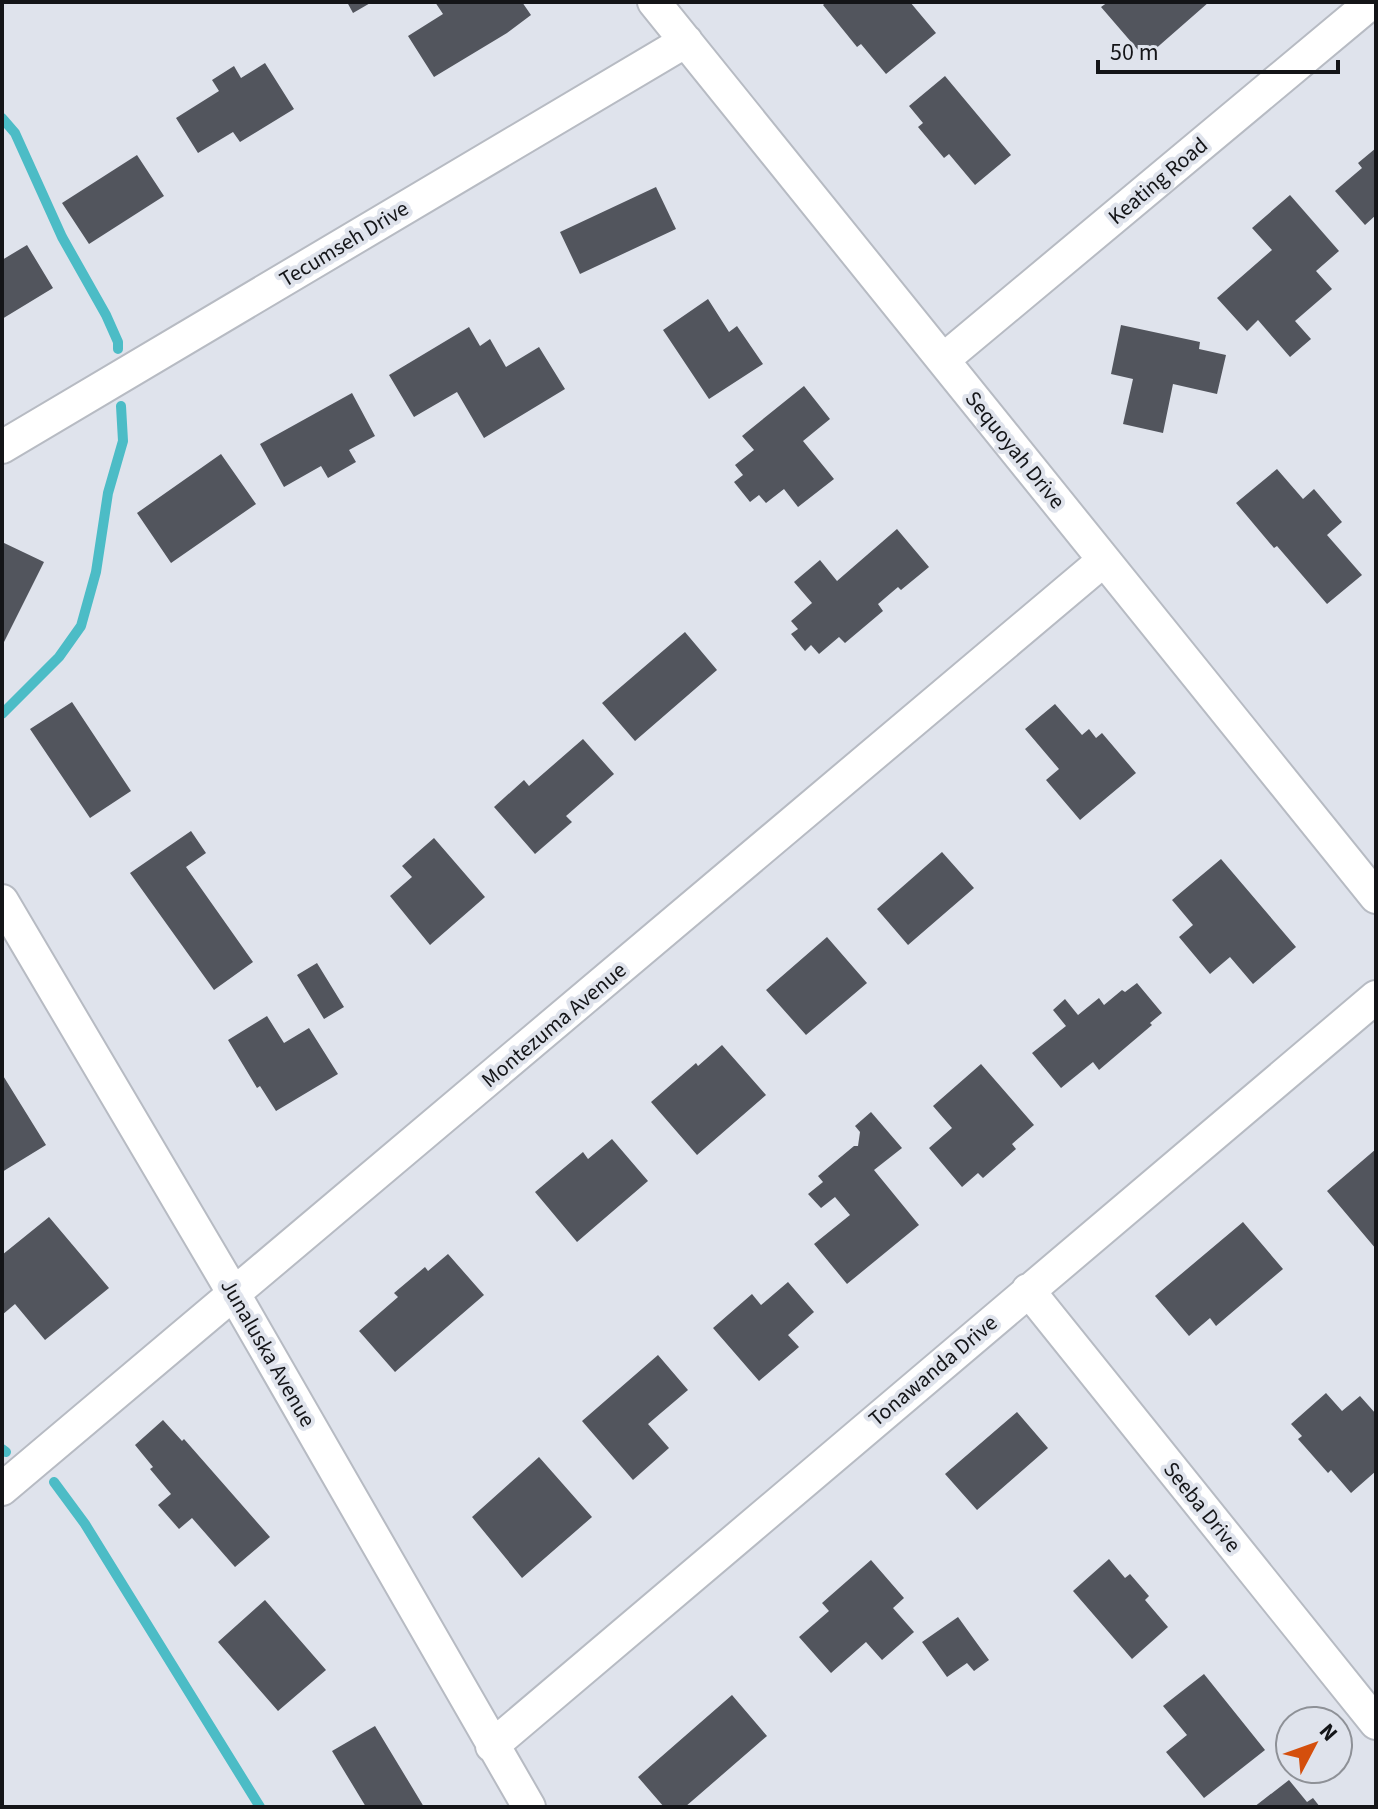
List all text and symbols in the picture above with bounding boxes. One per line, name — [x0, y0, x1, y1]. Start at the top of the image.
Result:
scale bar — [1098, 24, 1338, 74]
text: 50 m — [1110, 35, 1159, 70]
street label: Keating Road — [1101, 130, 1215, 232]
street label: Tecumseh Drive — [273, 193, 415, 295]
street label: Sequoyah Drive — [957, 384, 1073, 516]
street label: Montezuma Avenue — [475, 955, 634, 1095]
street label: Junaluska Avenue — [213, 1273, 323, 1433]
street label: Tonawanda Drive — [862, 1307, 1004, 1435]
street label: Seeba Drive — [1155, 1455, 1249, 1559]
north arrow — [1274, 1705, 1354, 1785]
text: N — [1311, 1717, 1345, 1749]

